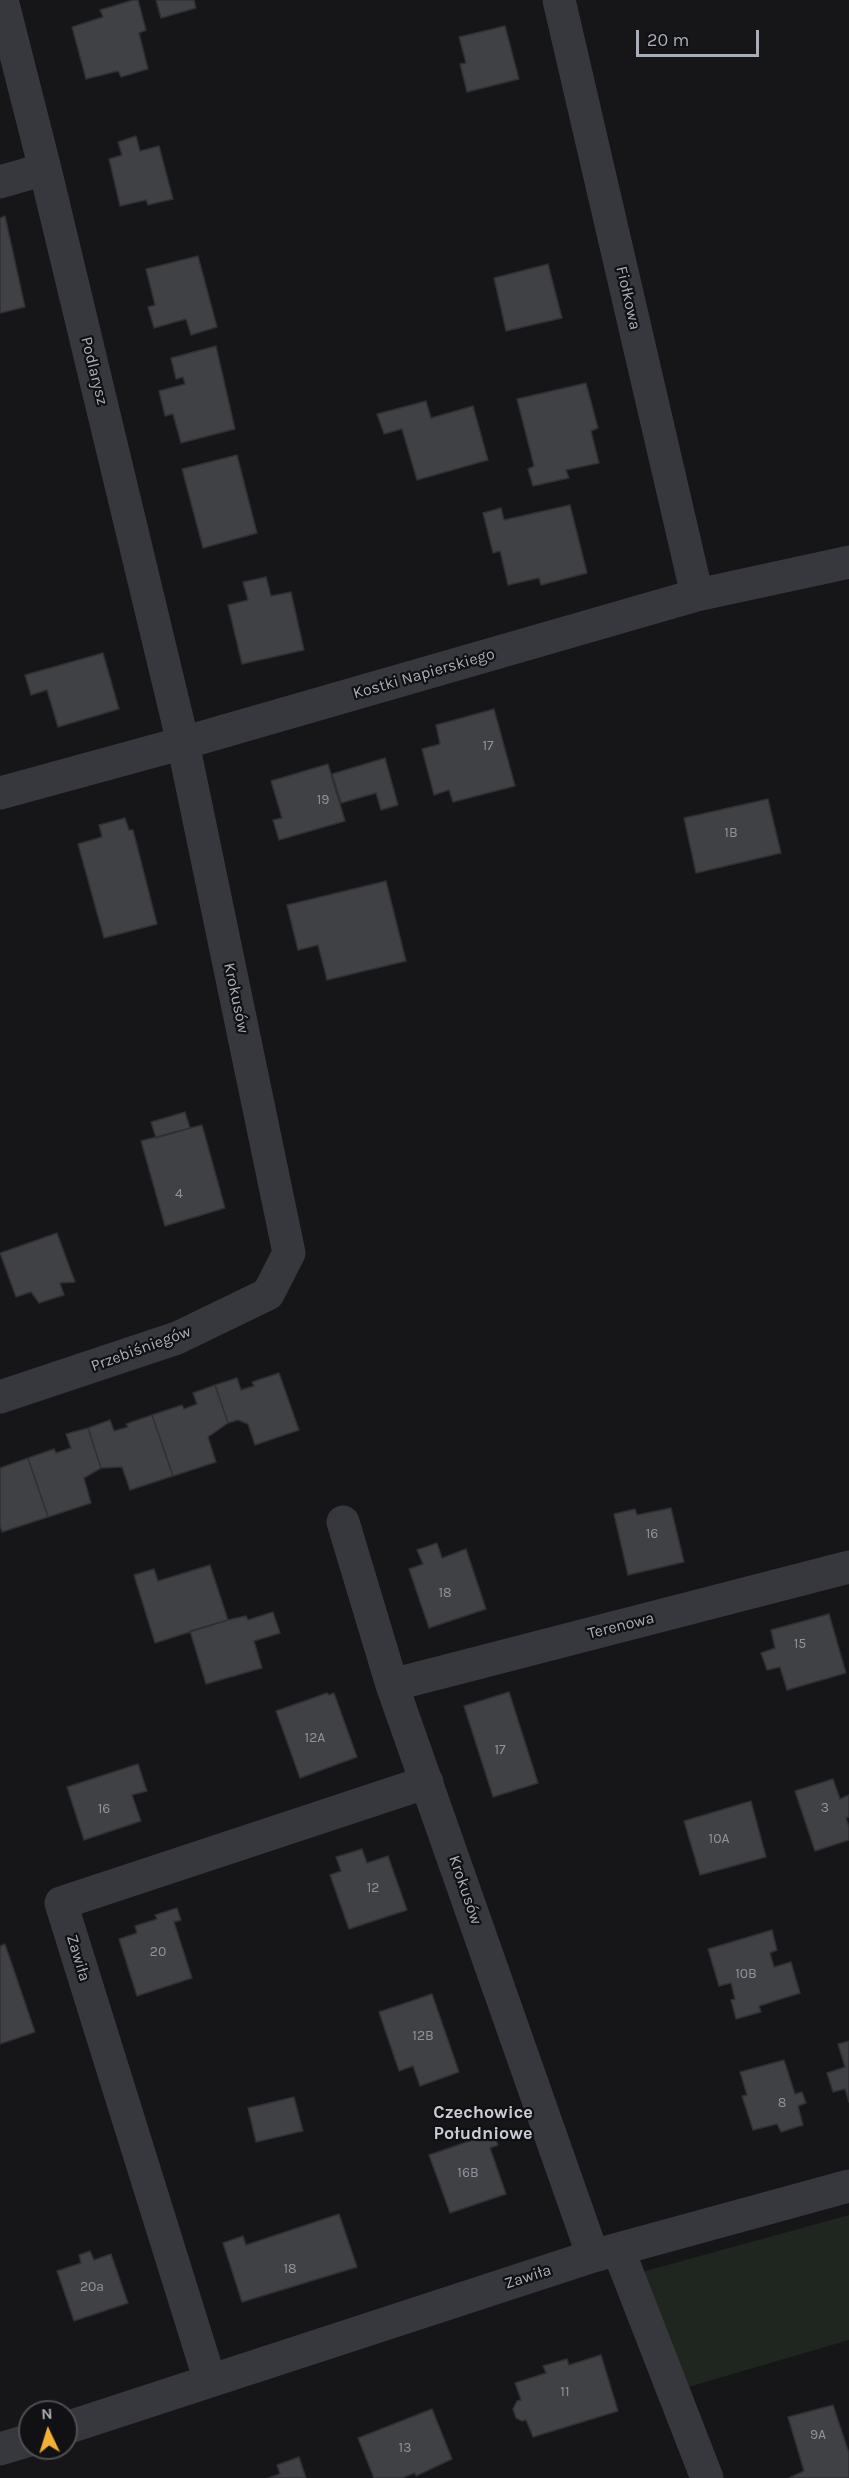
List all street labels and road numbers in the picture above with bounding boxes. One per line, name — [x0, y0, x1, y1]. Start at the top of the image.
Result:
street label: Fiołkowa — [611, 264, 645, 332]
street label: Podlarysz — [76, 335, 112, 407]
street label: Kostki Napierskiego — [351, 645, 497, 703]
street label: Krokusów — [219, 961, 253, 1035]
street label: Przebiśniegów — [88, 1322, 194, 1376]
street label: Terenowa — [586, 1608, 656, 1644]
street label: Krokusów — [444, 1853, 486, 1927]
street label: Zawiła — [62, 1932, 94, 1984]
street label: Zawiła — [502, 2260, 554, 2294]

